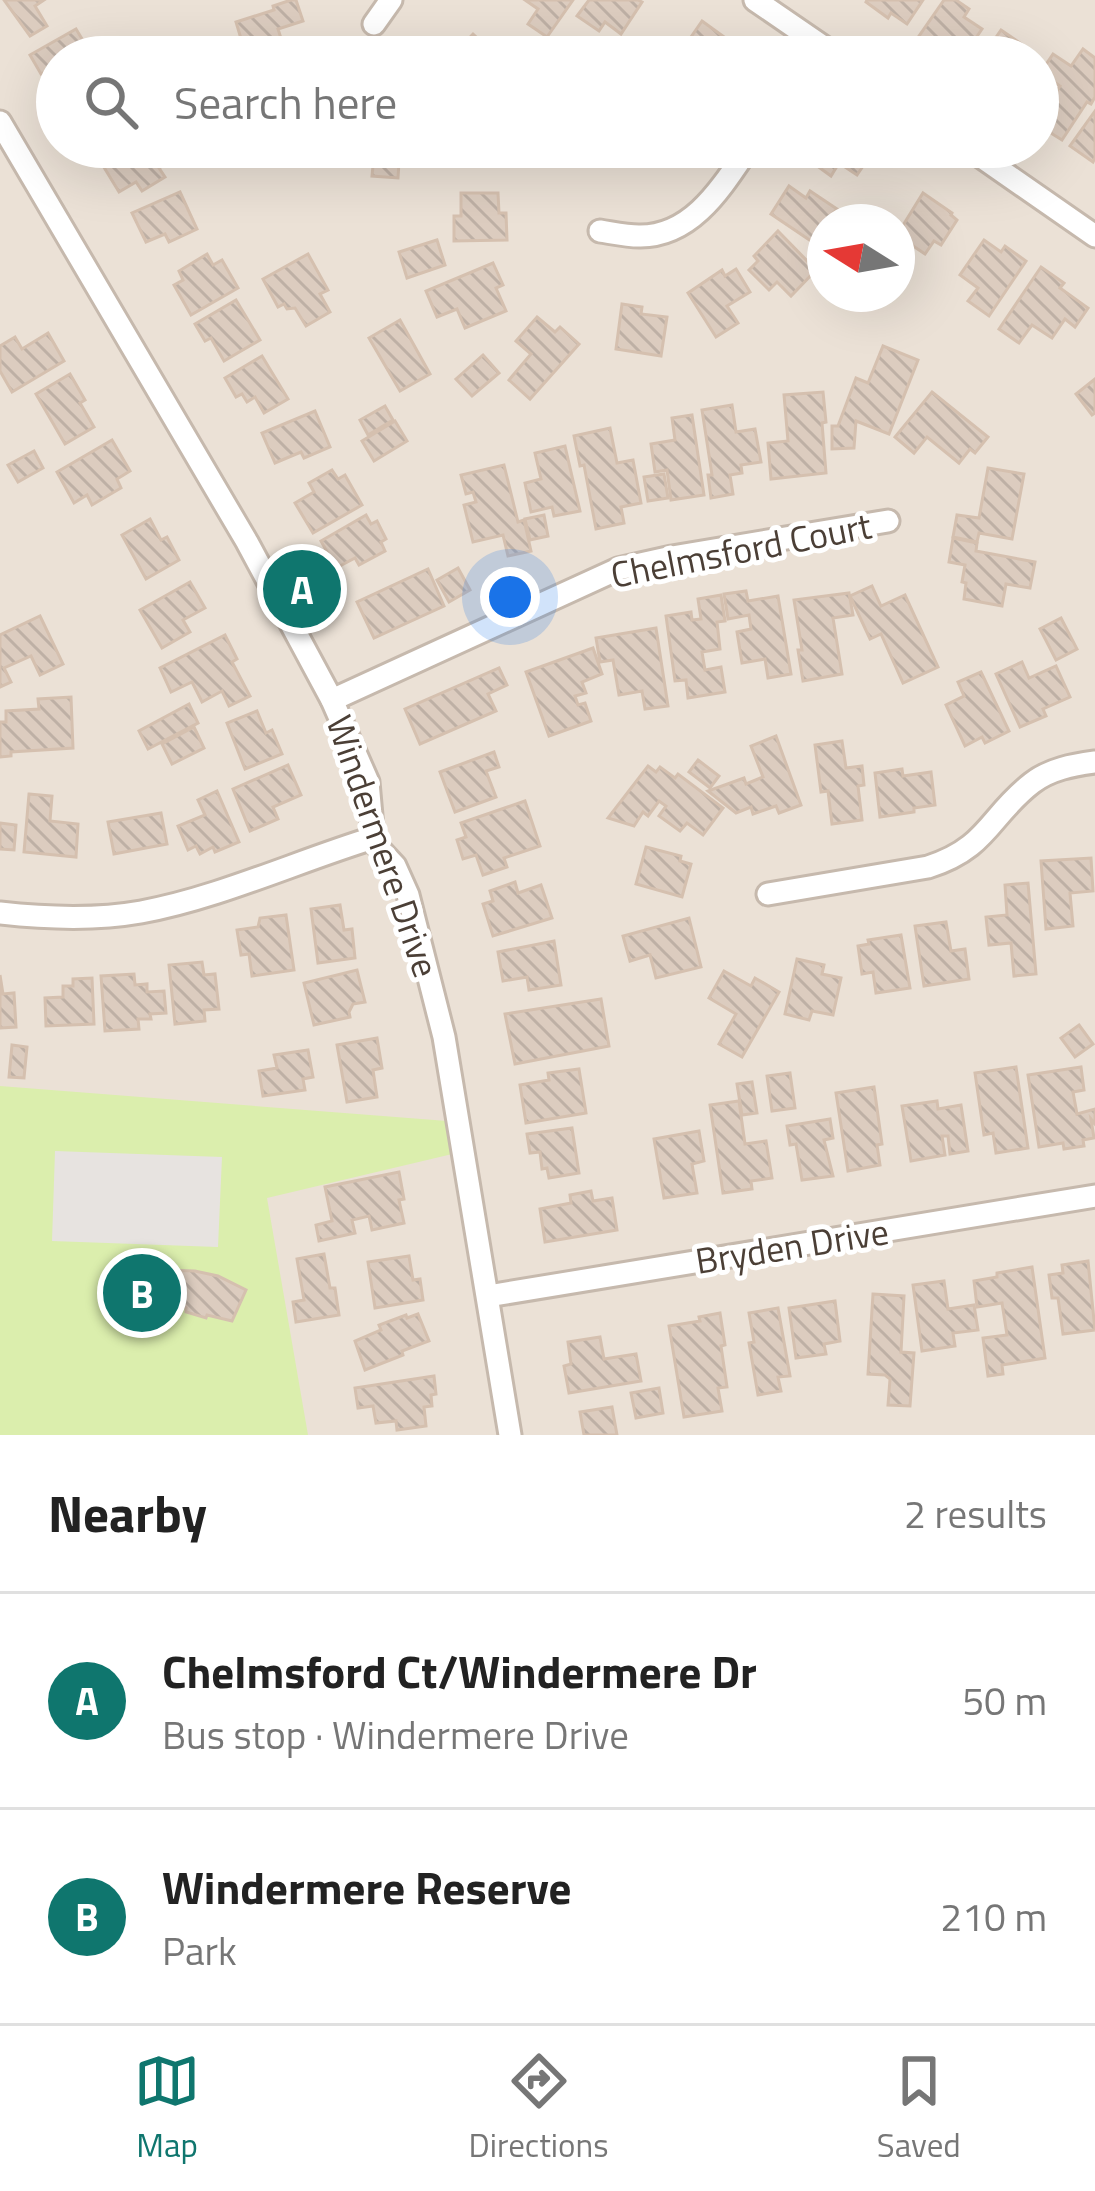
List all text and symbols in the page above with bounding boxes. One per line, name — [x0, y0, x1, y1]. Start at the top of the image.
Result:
search box — [36, 36, 1059, 168]
text: Search here — [174, 68, 397, 136]
icon: search — [78, 69, 144, 135]
north arrow — [807, 204, 915, 312]
street label: Chelmsford Court — [606, 497, 876, 602]
pin: A — [263, 544, 341, 634]
your location — [480, 567, 540, 627]
street label: Windermere Drive — [313, 707, 454, 984]
street label: Bryden Drive — [691, 1203, 892, 1288]
pin: B — [103, 1248, 181, 1338]
text: Nearby — [48, 1474, 207, 1552]
text: 2 results — [904, 1484, 1047, 1543]
text: Chelmsford Ct/Windermere Dr — [162, 1637, 757, 1705]
text: A — [75, 1671, 99, 1730]
text: 50 m — [962, 1671, 1047, 1730]
text: Bus stop · Windermere Drive — [162, 1705, 629, 1764]
text: Windermere Reserve — [162, 1853, 572, 1921]
text: B — [75, 1887, 99, 1946]
text: 210 m — [940, 1887, 1047, 1946]
text: Park — [162, 1921, 237, 1980]
tab: Map — [134, 2048, 200, 2170]
tab: Directions — [469, 2048, 608, 2170]
tab: Saved — [877, 2048, 961, 2170]

